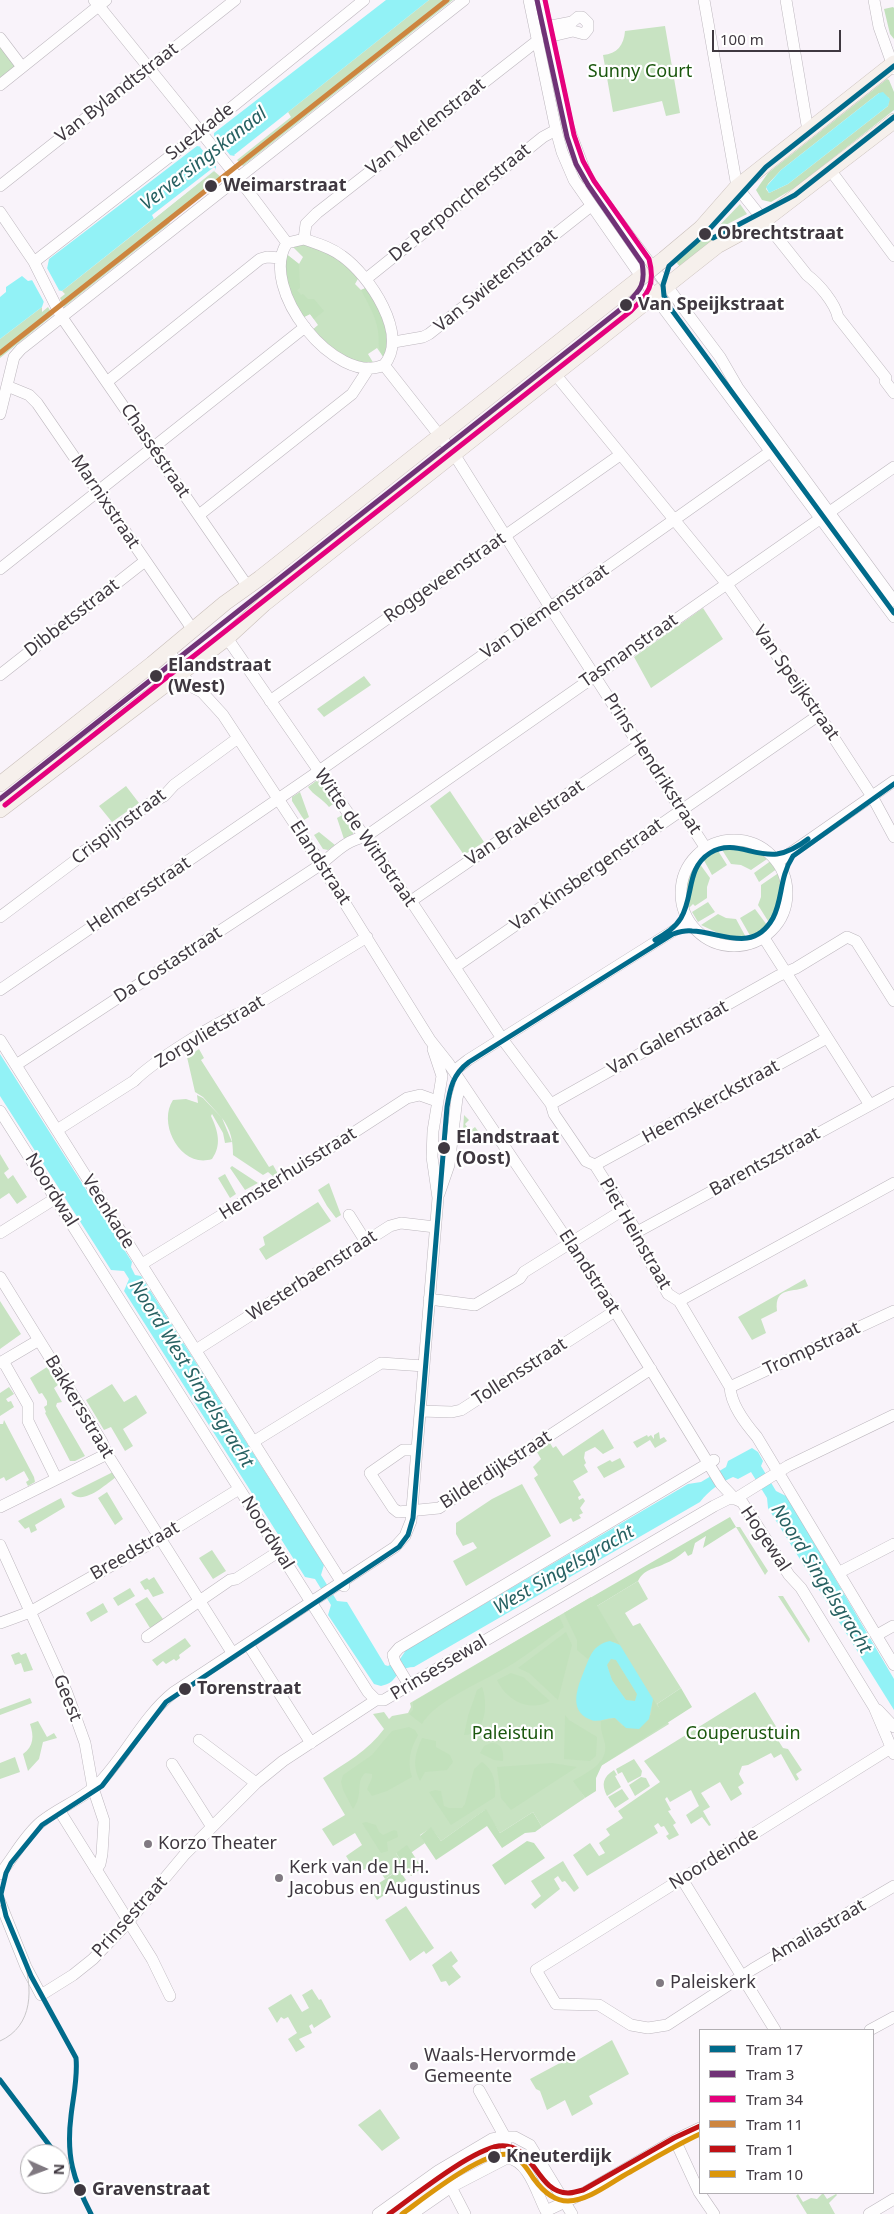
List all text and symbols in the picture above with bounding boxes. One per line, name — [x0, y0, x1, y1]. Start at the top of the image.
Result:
scale bar — [714, 20, 843, 52]
text: 100 m — [720, 29, 764, 49]
street label: Van Bylandtstraat — [51, 38, 183, 148]
park label: Sunny Court — [588, 61, 692, 83]
street label: Van Merlenstraat — [362, 74, 490, 180]
street label: Suezkade — [162, 99, 238, 165]
water label: Verversingskanaal — [136, 103, 272, 215]
street label: De Perponcherstraat — [385, 139, 535, 267]
place label: Weimarstraat — [223, 175, 346, 197]
marker: Weimarstraat — [203, 178, 219, 194]
place label: Obrechtstraat — [717, 223, 844, 245]
street label: Van Swietenstraat — [430, 225, 562, 337]
marker: Obrechtstraat — [697, 226, 713, 242]
place label: Van Speijkstraat — [638, 294, 784, 316]
marker: Van Speijkstraat — [618, 297, 634, 313]
street label: Chasséstraat — [116, 400, 194, 502]
street label: Marnixstraat — [66, 451, 144, 553]
street label: Roggeveenstraat — [380, 528, 510, 628]
street label: Van Diemenstraat — [477, 560, 613, 664]
street label: Dibbetsstraat — [20, 574, 124, 662]
street label: Tasmanstraat — [576, 609, 682, 693]
street label: Van Speijkstraat — [748, 621, 844, 745]
place label: Elandstraat (West) — [168, 655, 271, 698]
marker: Elandstraat (West) — [148, 668, 164, 684]
street label: Prins Hendrikstraat — [598, 689, 706, 839]
street label: Witte de Withstraat — [309, 765, 421, 911]
street label: Van Brakelstraat — [462, 775, 588, 871]
street label: Crispijnstraat — [68, 785, 170, 869]
street label: Van Kinsbergenstraat — [506, 814, 668, 936]
street label: Elandstraat — [285, 817, 355, 909]
street label: Helmersstraat — [83, 852, 195, 938]
street label: Da Costastraat — [110, 922, 226, 1008]
street label: Zorgvlietstraat — [152, 991, 268, 1073]
street label: Van Galenstraat — [604, 996, 732, 1080]
street label: Heemskerckstraat — [639, 1055, 783, 1149]
street label: Hemsterhuisstraat — [216, 1123, 360, 1225]
street label: Barentszstraat — [706, 1123, 824, 1201]
place label: Elandstraat (Oost) — [456, 1127, 559, 1170]
marker: Elandstraat (Oost) — [436, 1140, 452, 1156]
street label: Noordwal — [20, 1149, 82, 1231]
street label: Veenkade — [77, 1171, 139, 1253]
street label: Piet Heinstraat — [594, 1174, 676, 1294]
street label: Westerbaenstraat — [243, 1226, 381, 1326]
street label: Elandstraat — [554, 1226, 624, 1318]
water label: Noord West Singelsgracht — [124, 1276, 258, 1472]
street label: Trompstraat — [760, 1317, 864, 1381]
street label: Tollensstraat — [469, 1334, 571, 1410]
street label: Bakkersstraat — [40, 1352, 118, 1462]
street label: Bilderdijkstraat — [436, 1426, 556, 1514]
street label: Noordwal — [236, 1492, 298, 1574]
water label: Noord Singelsgracht — [766, 1500, 876, 1658]
street label: Hogewal — [735, 1502, 795, 1576]
street label: Breedstraat — [87, 1517, 183, 1585]
water label: West Singelsgracht — [490, 1520, 638, 1620]
street label: Prinsessewal — [387, 1631, 491, 1705]
street label: Geest — [48, 1671, 86, 1725]
place label: Torenstraat — [197, 1678, 301, 1700]
marker: Torenstraat — [177, 1681, 193, 1697]
park label: Paleistuin — [472, 1723, 554, 1745]
park label: Couperustuin — [685, 1723, 801, 1745]
street label: Noordeinde — [666, 1823, 762, 1895]
place label: Korzo Theater — [158, 1833, 277, 1855]
marker: Korzo Theater — [142, 1838, 154, 1850]
place label: Kerk van de H.H. Jacobus en Augustinus — [289, 1857, 480, 1900]
street label: Prinsestraat — [88, 1872, 172, 1962]
marker: Kerk van de H.H. Jacobus en Augustinus — [273, 1872, 285, 1884]
street label: Amaliastraat — [766, 1895, 870, 1967]
place label: Paleiskerk — [670, 1972, 756, 1994]
marker: Paleiskerk — [654, 1977, 666, 1989]
legend — [699, 2029, 874, 2194]
text: Tram 17 — [746, 2039, 803, 2059]
place label: Waals-Hervormde Gemeente — [424, 2045, 576, 2088]
marker: Waals-Hervormde Gemeente — [408, 2060, 420, 2072]
text: Tram 3 — [746, 2064, 794, 2084]
text: Tram 34 — [746, 2089, 803, 2109]
text: Tram 11 — [746, 2114, 803, 2134]
text: Tram 1 — [746, 2139, 794, 2159]
north arrow — [20, 2144, 70, 2194]
place label: Kneuterdijk — [506, 2146, 612, 2168]
marker: Kneuterdijk — [486, 2149, 502, 2165]
text: N — [50, 2163, 69, 2176]
text: Tram 10 — [746, 2164, 803, 2184]
place label: Gravenstraat — [92, 2179, 210, 2201]
marker: Gravenstraat — [72, 2182, 88, 2198]

